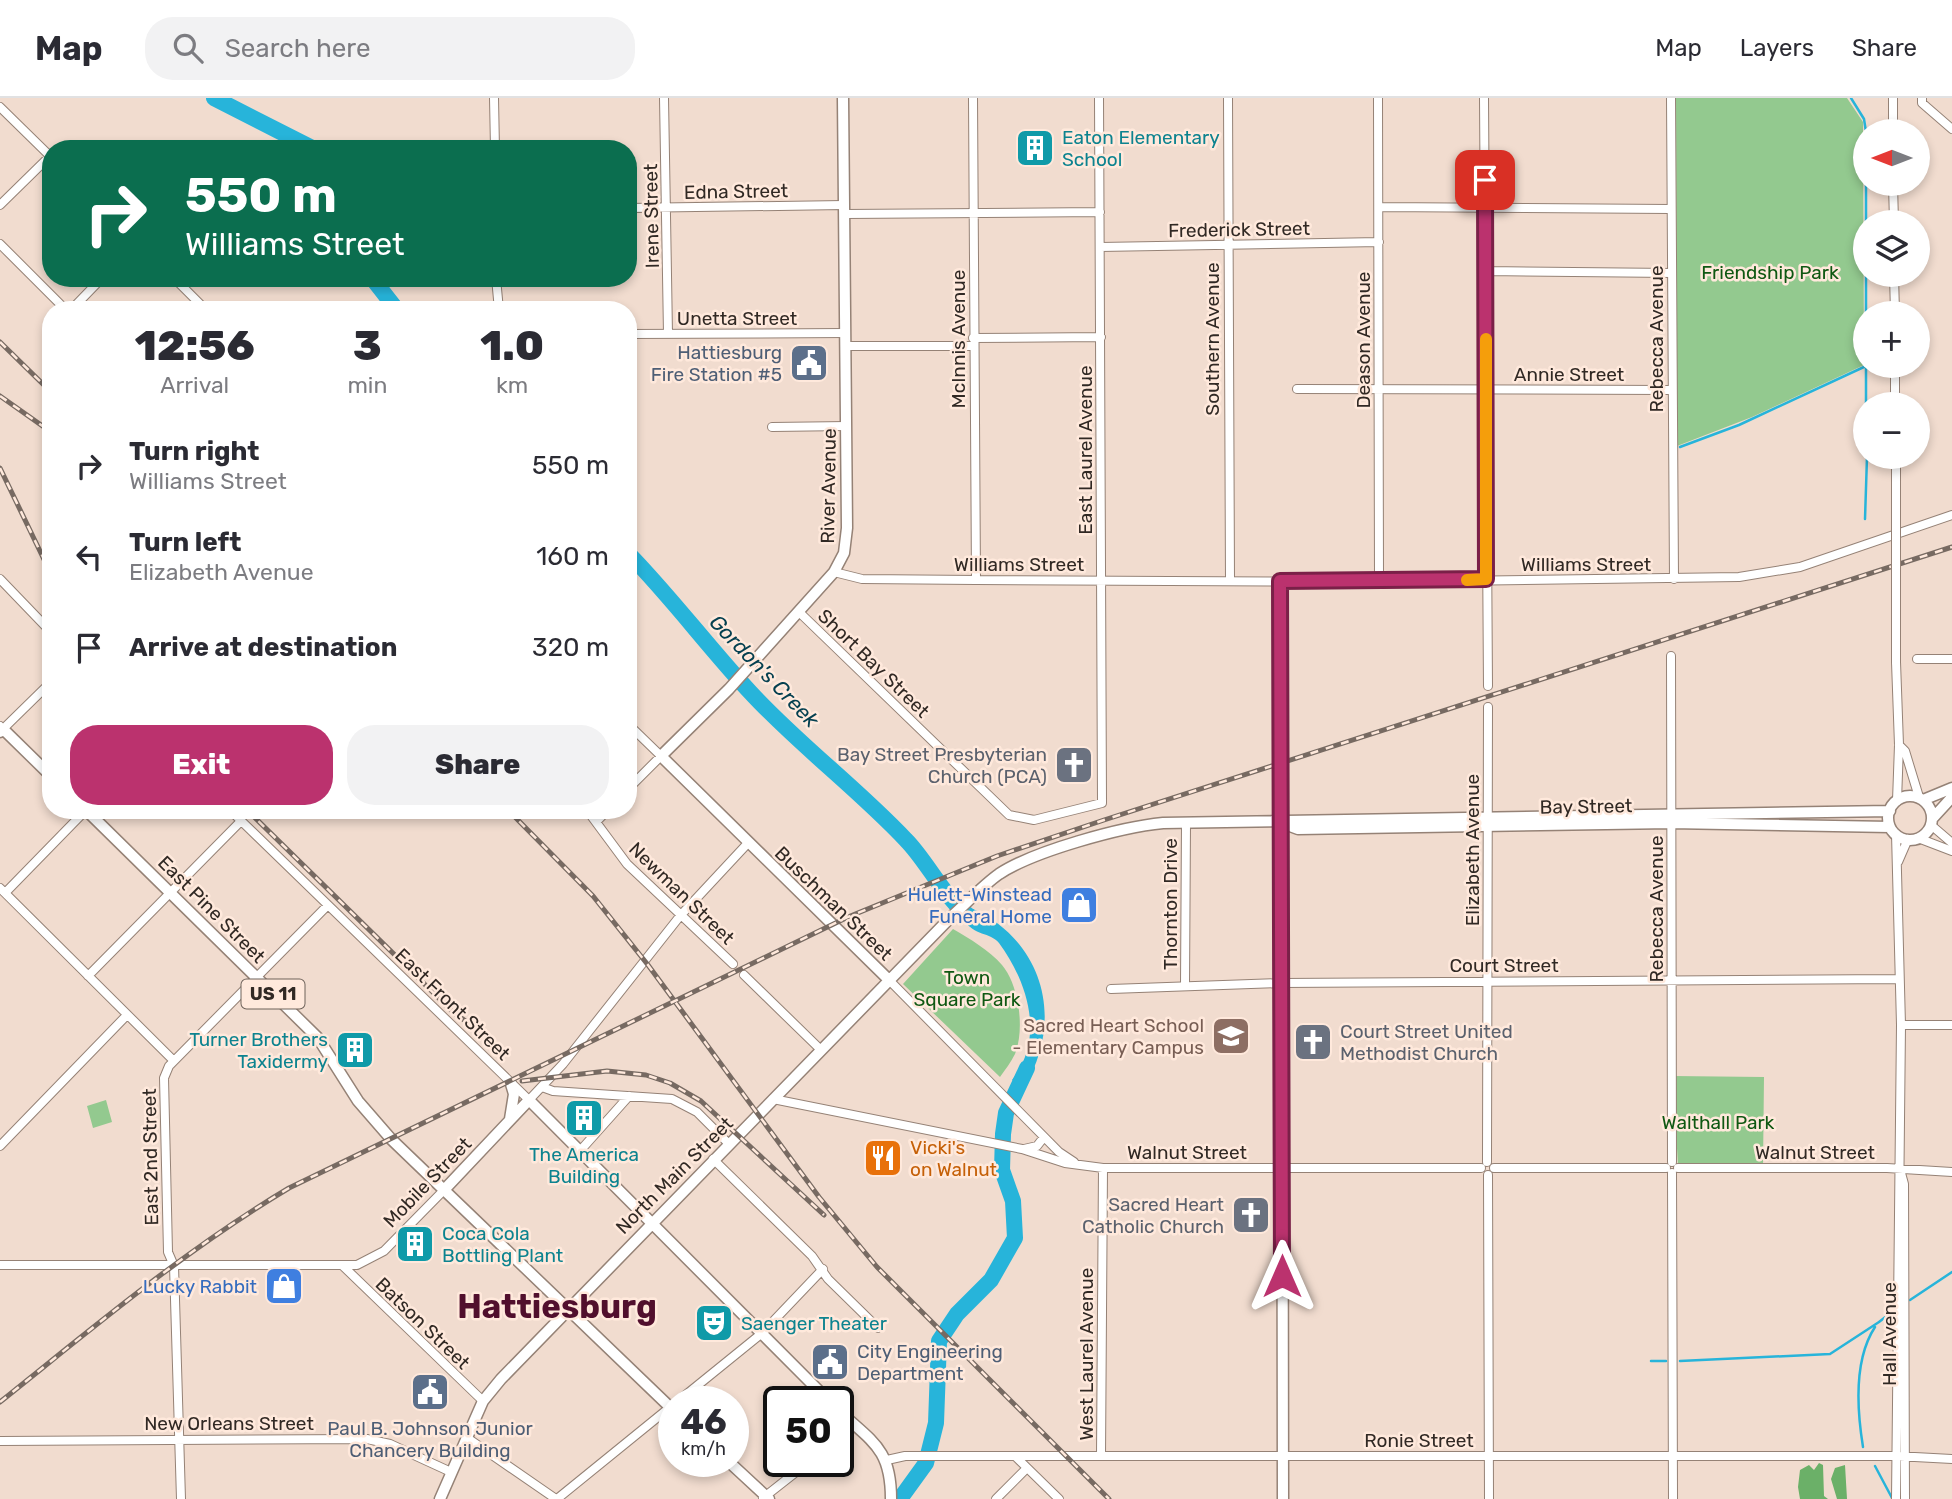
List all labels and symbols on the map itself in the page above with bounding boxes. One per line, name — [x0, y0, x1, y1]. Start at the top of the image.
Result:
north arrow — [1853, 119, 1930, 196]
place label: Eaton Elementary School — [1062, 126, 1220, 171]
building icon: Eaton Elementary School — [1014, 127, 1056, 169]
pin — [1455, 150, 1515, 210]
street label: Irene Street — [639, 163, 664, 268]
street label: Edna Street — [684, 179, 789, 204]
street label: Frederick Street — [1168, 217, 1311, 242]
park label: Friendship Park — [1701, 261, 1839, 284]
street label: Southern Avenue — [1201, 262, 1224, 416]
street label: Rebecca Avenue — [1645, 265, 1668, 413]
street label: McInnis Avenue — [947, 270, 970, 408]
street label: Deason Avenue — [1352, 271, 1375, 409]
street label: Unetta Street — [677, 307, 798, 330]
place label: Hattiesburg Fire Station #5 — [651, 341, 782, 386]
public building icon: Hattiesburg Fire Station #5 — [788, 342, 830, 384]
street label: Annie Street — [1514, 363, 1625, 386]
street label: East Laurel Avenue — [1074, 365, 1097, 535]
street label: River Avenue — [816, 428, 841, 544]
street label: Williams Street — [954, 553, 1085, 576]
street label: Williams Street — [1521, 553, 1652, 576]
street label: Short Bay Street — [813, 604, 935, 723]
water label: Gordon's Creek — [704, 609, 825, 733]
place label: Bay Street Presbyterian Church (PCA) — [837, 743, 1047, 788]
church icon: Bay Street Presbyterian Church (PCA) — [1053, 744, 1095, 786]
street label: Elizabeth Avenue — [1461, 774, 1484, 926]
street label: Bay Street — [1540, 794, 1633, 819]
street label: Rebecca Avenue — [1645, 835, 1668, 983]
street label: Newman Street — [624, 837, 739, 950]
street label: Thornton Drive — [1159, 838, 1182, 970]
street label: Buschman Street — [770, 841, 898, 966]
street label: East Pine Street — [153, 851, 270, 968]
place label: Hulett-Winstead Funeral Home — [907, 883, 1052, 928]
shop icon: Hulett-Winstead Funeral Home — [1058, 884, 1100, 926]
street label: East Front Street — [390, 944, 515, 1065]
street label: Court Street — [1449, 954, 1559, 977]
park label: Town Square Park — [914, 966, 1021, 1011]
road number: US 11 — [242, 980, 304, 1009]
place label: Sacred Heart School - Elementary Campus — [1012, 1014, 1204, 1059]
school or university icon: Sacred Heart School - Elementary Campus — [1210, 1015, 1252, 1057]
place label: Court Street United Methodist Church — [1340, 1020, 1513, 1065]
church icon: Court Street United Methodist Church — [1292, 1021, 1334, 1063]
place label: Turner Brothers Taxidermy — [189, 1028, 328, 1073]
building icon: Turner Brothers Taxidermy — [334, 1029, 376, 1071]
street label: East 2nd Street — [138, 1088, 163, 1226]
building icon: The America Building — [563, 1097, 605, 1139]
park label: Walthall Park — [1662, 1111, 1775, 1134]
street label: North Main Street — [611, 1112, 738, 1239]
street label: Mobile Street — [379, 1132, 477, 1232]
place label: Vicki's on Walnut — [910, 1136, 998, 1181]
restaurant icon: Vicki's on Walnut — [862, 1137, 904, 1179]
street label: Walnut Street — [1127, 1141, 1248, 1164]
street label: Walnut Street — [1755, 1141, 1876, 1164]
place label: The America Building — [529, 1143, 639, 1188]
place label: Sacred Heart Catholic Church — [1082, 1193, 1225, 1238]
church icon: Sacred Heart Catholic Church — [1230, 1194, 1272, 1236]
place label: Coca Cola Bottling Plant — [442, 1222, 564, 1267]
building icon: Coca Cola Bottling Plant — [394, 1223, 436, 1265]
position arrow — [1245, 1239, 1319, 1313]
shop icon: Lucky Rabbit — [263, 1265, 305, 1307]
street label: West Laurel Avenue — [1075, 1268, 1098, 1440]
street label: Batson Street — [371, 1273, 475, 1374]
place label: Lucky Rabbit — [143, 1275, 258, 1298]
street label: Hall Avenue — [1878, 1282, 1901, 1386]
district label: Hattiesburg — [457, 1287, 657, 1326]
theatre icon: Saenger Theater — [693, 1302, 735, 1344]
place label: Saenger Theater — [741, 1312, 888, 1335]
place label: City Engineering Department — [857, 1340, 1003, 1385]
public building icon: City Engineering Department — [809, 1341, 851, 1383]
public building icon: Paul B. Johnson Junior Chancery Building — [409, 1371, 451, 1413]
speed limit sign: 50 — [763, 1386, 854, 1477]
street label: New Orleans Street — [144, 1412, 314, 1435]
place label: Paul B. Johnson Junior Chancery Building — [327, 1417, 534, 1462]
street label: Ronie Street — [1364, 1429, 1474, 1452]

